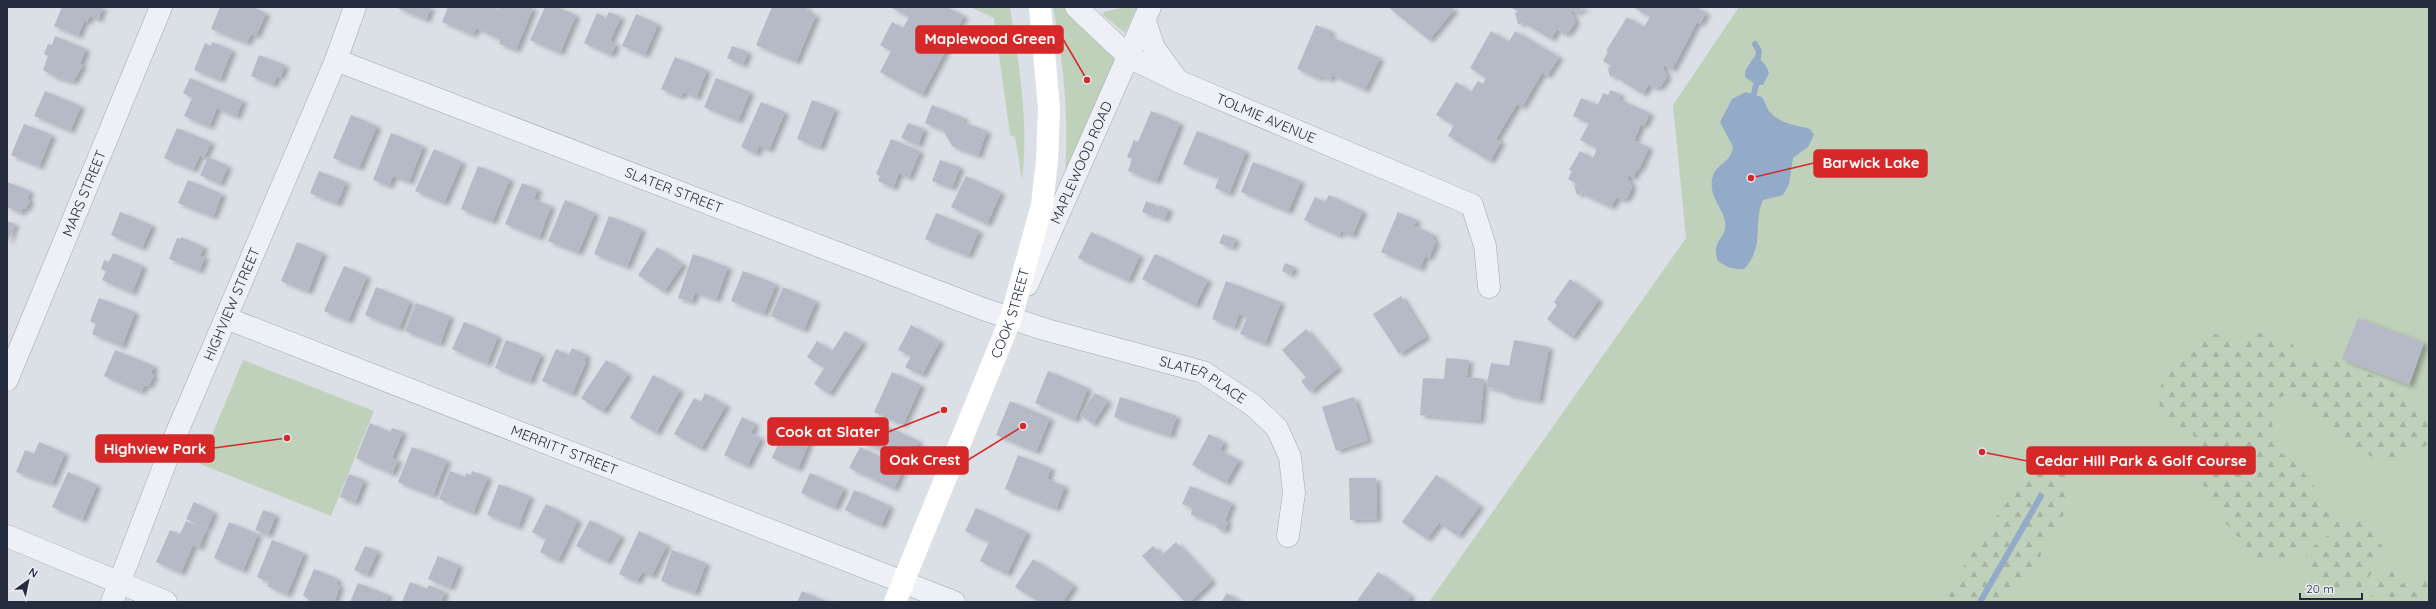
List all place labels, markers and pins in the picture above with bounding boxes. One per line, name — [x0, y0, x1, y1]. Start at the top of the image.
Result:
callout: Maplewood Green — [916, 26, 1063, 53]
callout: Barwick Lake — [1814, 150, 1927, 177]
callout: Cook at Slater — [768, 418, 888, 445]
callout: Highview Park — [96, 435, 214, 462]
callout: Oak Crest — [881, 447, 968, 474]
callout: Cedar Hill Park & Golf Course — [2027, 447, 2255, 474]

